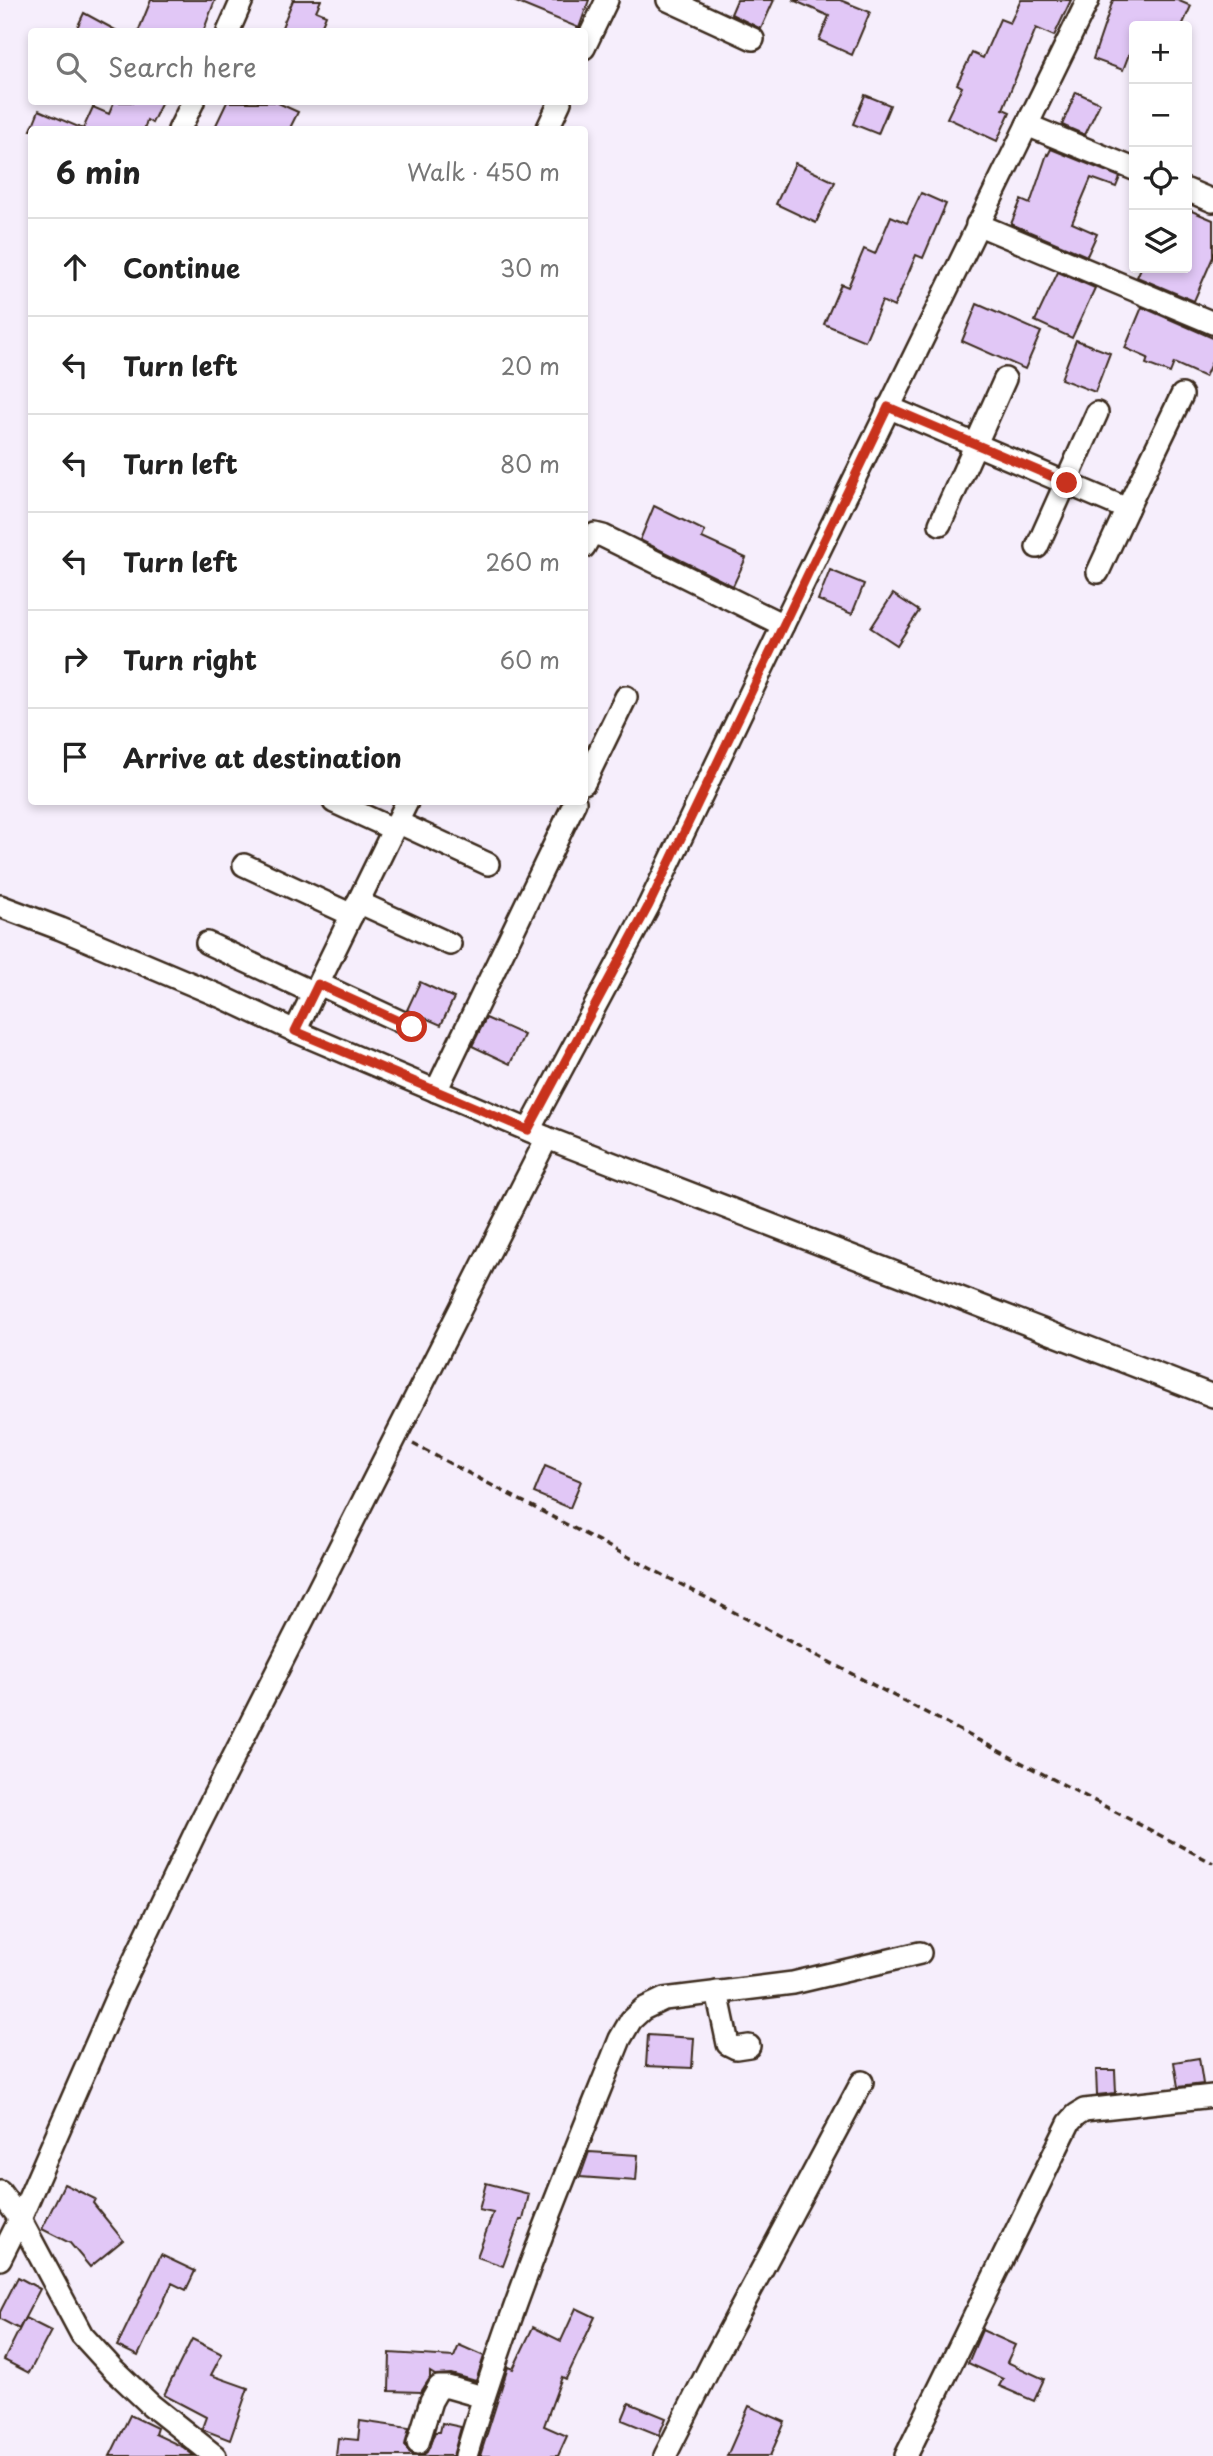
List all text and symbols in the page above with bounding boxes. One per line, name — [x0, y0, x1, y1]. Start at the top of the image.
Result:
map controls — [1129, 21, 1192, 273]
button: + — [1129, 21, 1192, 84]
search box — [28, 28, 588, 105]
text: Search here — [108, 47, 257, 86]
icon: search — [52, 48, 90, 86]
button: − — [1129, 84, 1192, 147]
button: locate — [1129, 147, 1192, 210]
text: 6 min — [56, 149, 141, 194]
text: Walk · 450 m — [407, 154, 560, 189]
button: layers — [1129, 210, 1192, 273]
icon: ahead — [56, 248, 94, 286]
text: Continue — [123, 248, 240, 287]
text: 30 m — [499, 250, 560, 285]
icon: left — [56, 346, 94, 384]
text: Turn left — [123, 346, 238, 385]
text: 20 m — [501, 348, 560, 383]
icon: left — [56, 444, 94, 482]
text: Turn left — [123, 444, 238, 483]
text: 80 m — [500, 446, 560, 481]
route end — [1051, 467, 1082, 498]
icon: left — [56, 542, 94, 580]
text: Turn left — [123, 542, 238, 581]
text: 260 m — [485, 544, 560, 579]
icon: right — [56, 640, 94, 678]
text: Turn right — [123, 640, 257, 679]
text: 60 m — [500, 642, 560, 677]
icon: arrive — [56, 738, 94, 776]
text: Arrive at destination — [123, 738, 402, 777]
route start — [396, 1011, 427, 1042]

